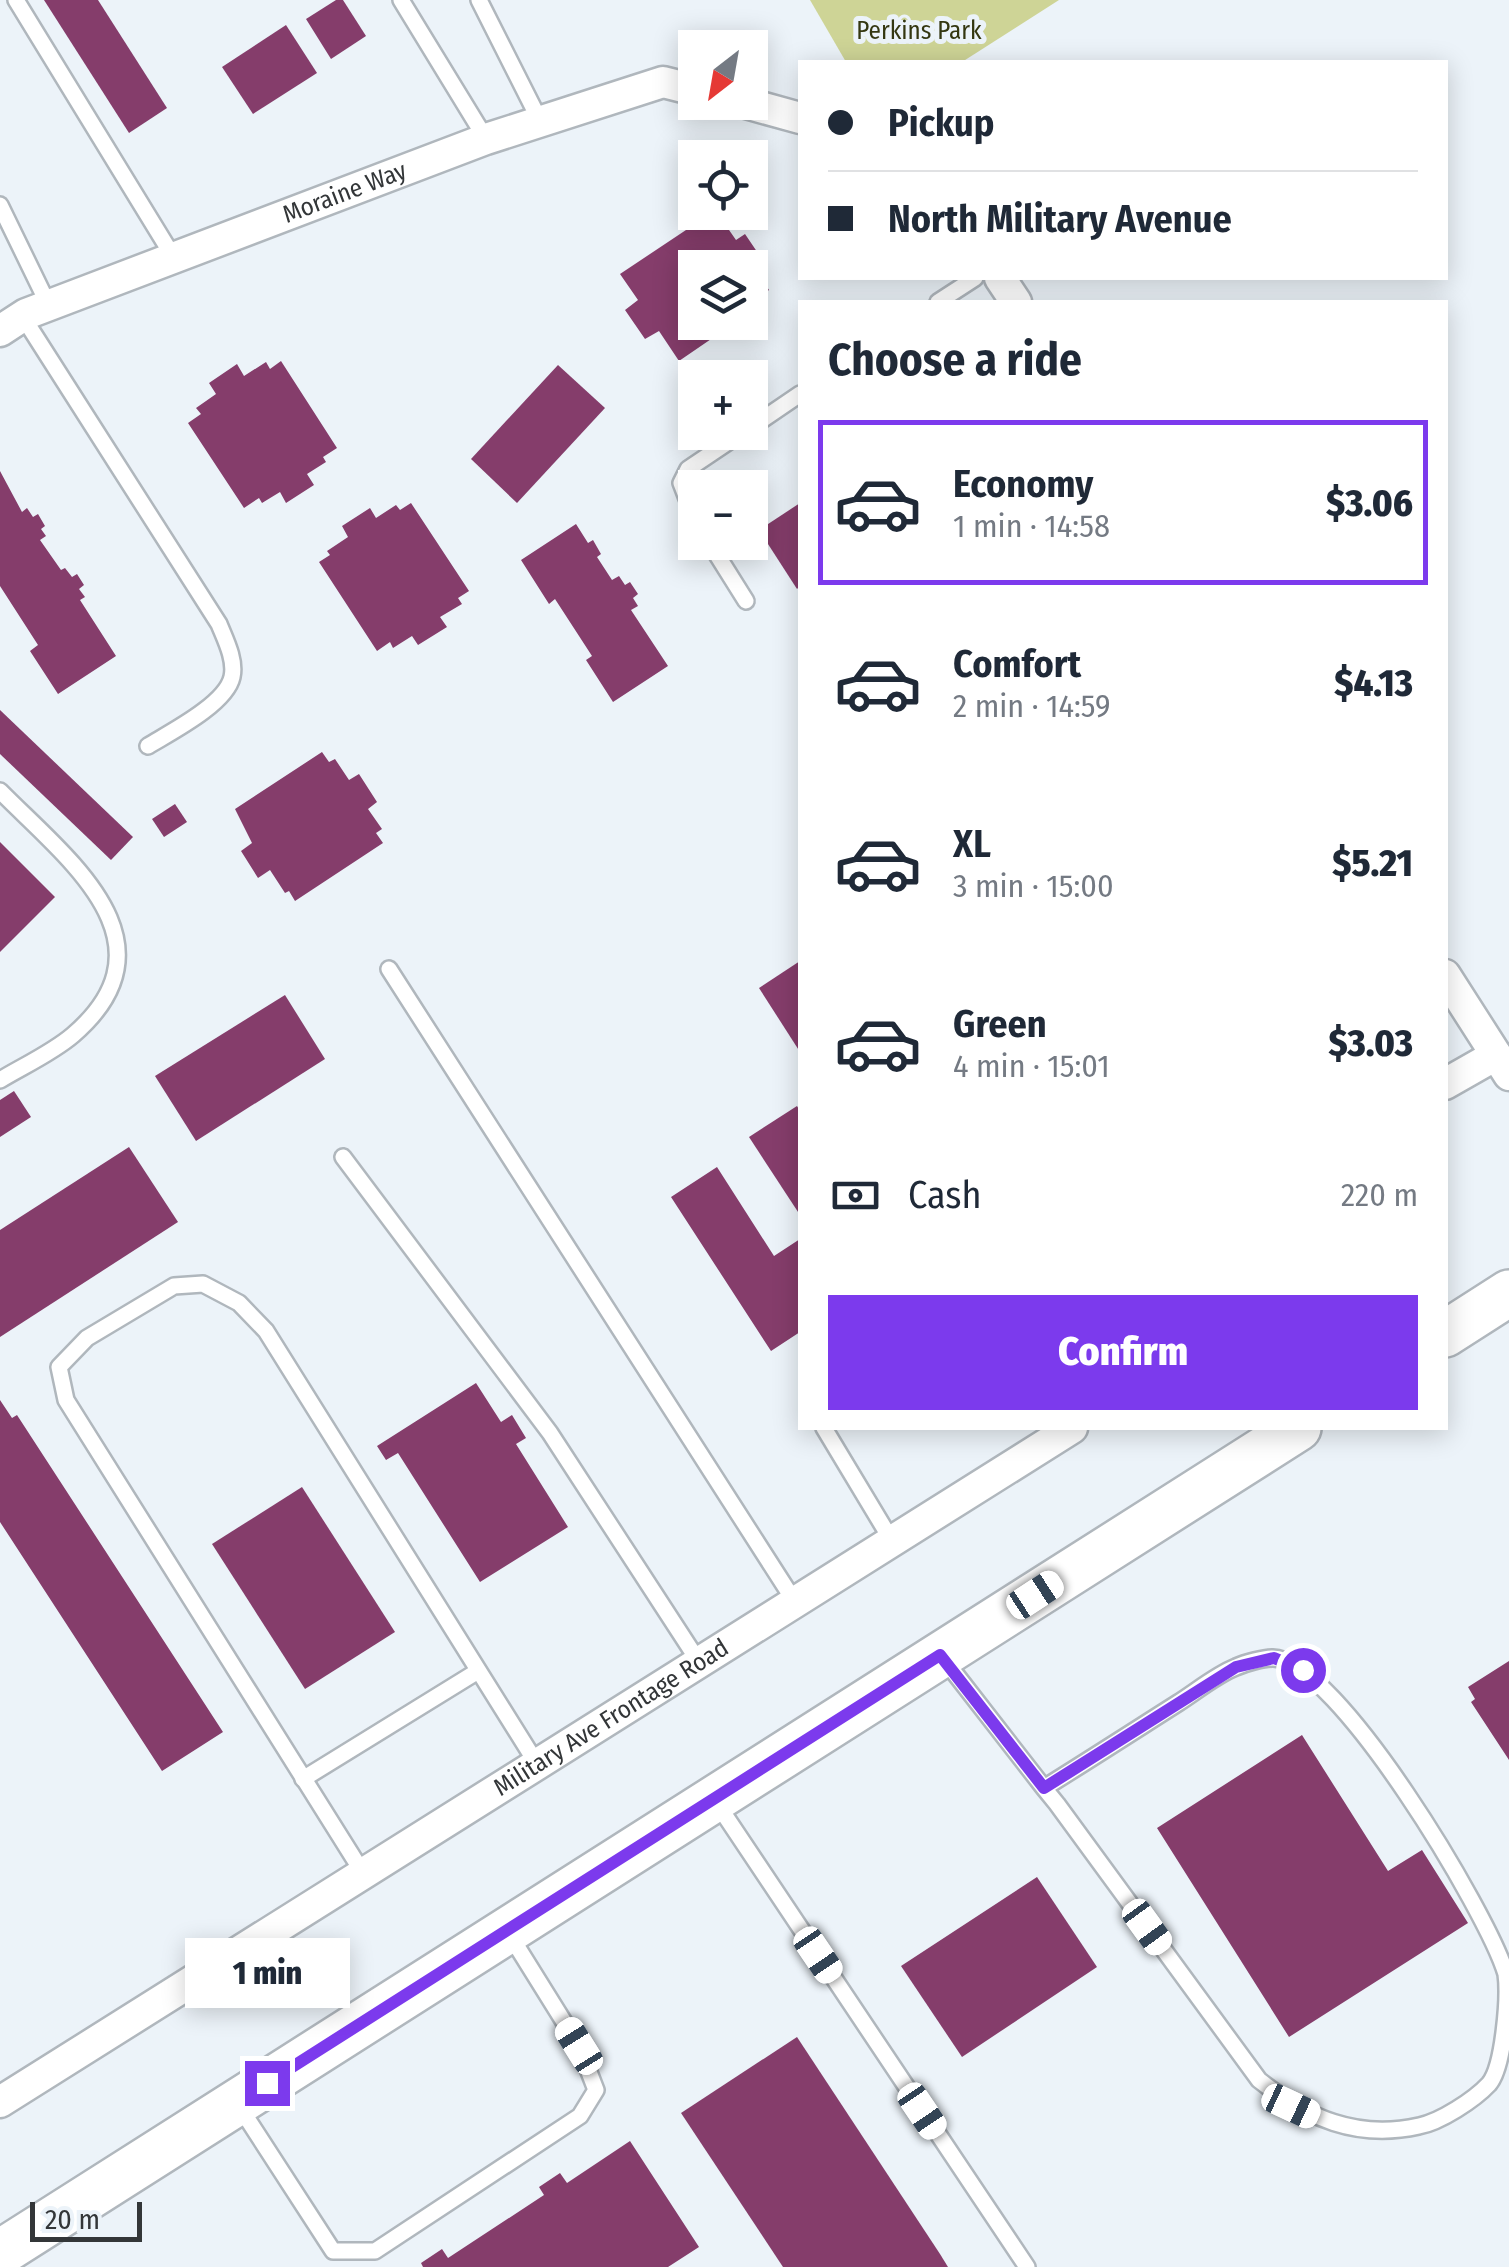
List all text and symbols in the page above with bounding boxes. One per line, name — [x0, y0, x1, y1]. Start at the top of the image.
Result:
park label: Perkins Park — [856, 16, 982, 46]
north arrow — [678, 30, 768, 120]
map controls — [678, 30, 768, 560]
text: Pickup — [888, 100, 994, 146]
button: locate — [678, 140, 768, 230]
street label: Moraine Way — [279, 156, 411, 230]
text: North Military Avenue — [888, 196, 1232, 242]
button: layers — [678, 250, 768, 340]
text: Choose a ride — [828, 333, 1082, 387]
button: + — [678, 360, 768, 450]
icon: car — [833, 458, 923, 548]
text: Economy — [953, 461, 1093, 507]
button: − — [678, 470, 768, 560]
text: $3.06 — [1326, 480, 1413, 526]
text: 1 min · 14:58 — [953, 507, 1110, 545]
icon: car — [833, 638, 923, 728]
text: Comfort — [953, 641, 1081, 687]
text: $4.13 — [1334, 660, 1413, 706]
text: 2 min · 14:59 — [953, 687, 1111, 725]
icon: car — [833, 818, 923, 908]
text: XL — [953, 821, 991, 867]
text: $5.21 — [1332, 840, 1413, 886]
text: 3 min · 15:00 — [953, 867, 1114, 905]
icon: car — [833, 998, 923, 1088]
text: Green — [953, 1001, 1047, 1047]
text: $3.03 — [1328, 1020, 1413, 1066]
text: 4 min · 15:01 — [953, 1047, 1110, 1085]
icon: cash — [828, 1168, 883, 1223]
text: Cash — [908, 1172, 982, 1218]
text: 220 m — [1341, 1176, 1418, 1214]
button: Confirm — [828, 1295, 1418, 1410]
car — [1002, 1566, 1068, 1624]
street label: Military Ave Frontage Road — [488, 1633, 734, 1803]
route start — [1281, 1648, 1326, 1693]
car — [1117, 1894, 1177, 1960]
car — [789, 1922, 847, 1988]
callout: 1 min — [184, 1938, 350, 2008]
text: 1 min — [233, 1954, 302, 1992]
car — [550, 2013, 608, 2079]
route end — [245, 2061, 290, 2106]
car — [893, 2078, 951, 2144]
car — [1257, 2080, 1325, 2132]
scale bar — [30, 2197, 142, 2242]
text: 20 m — [45, 2203, 100, 2236]

